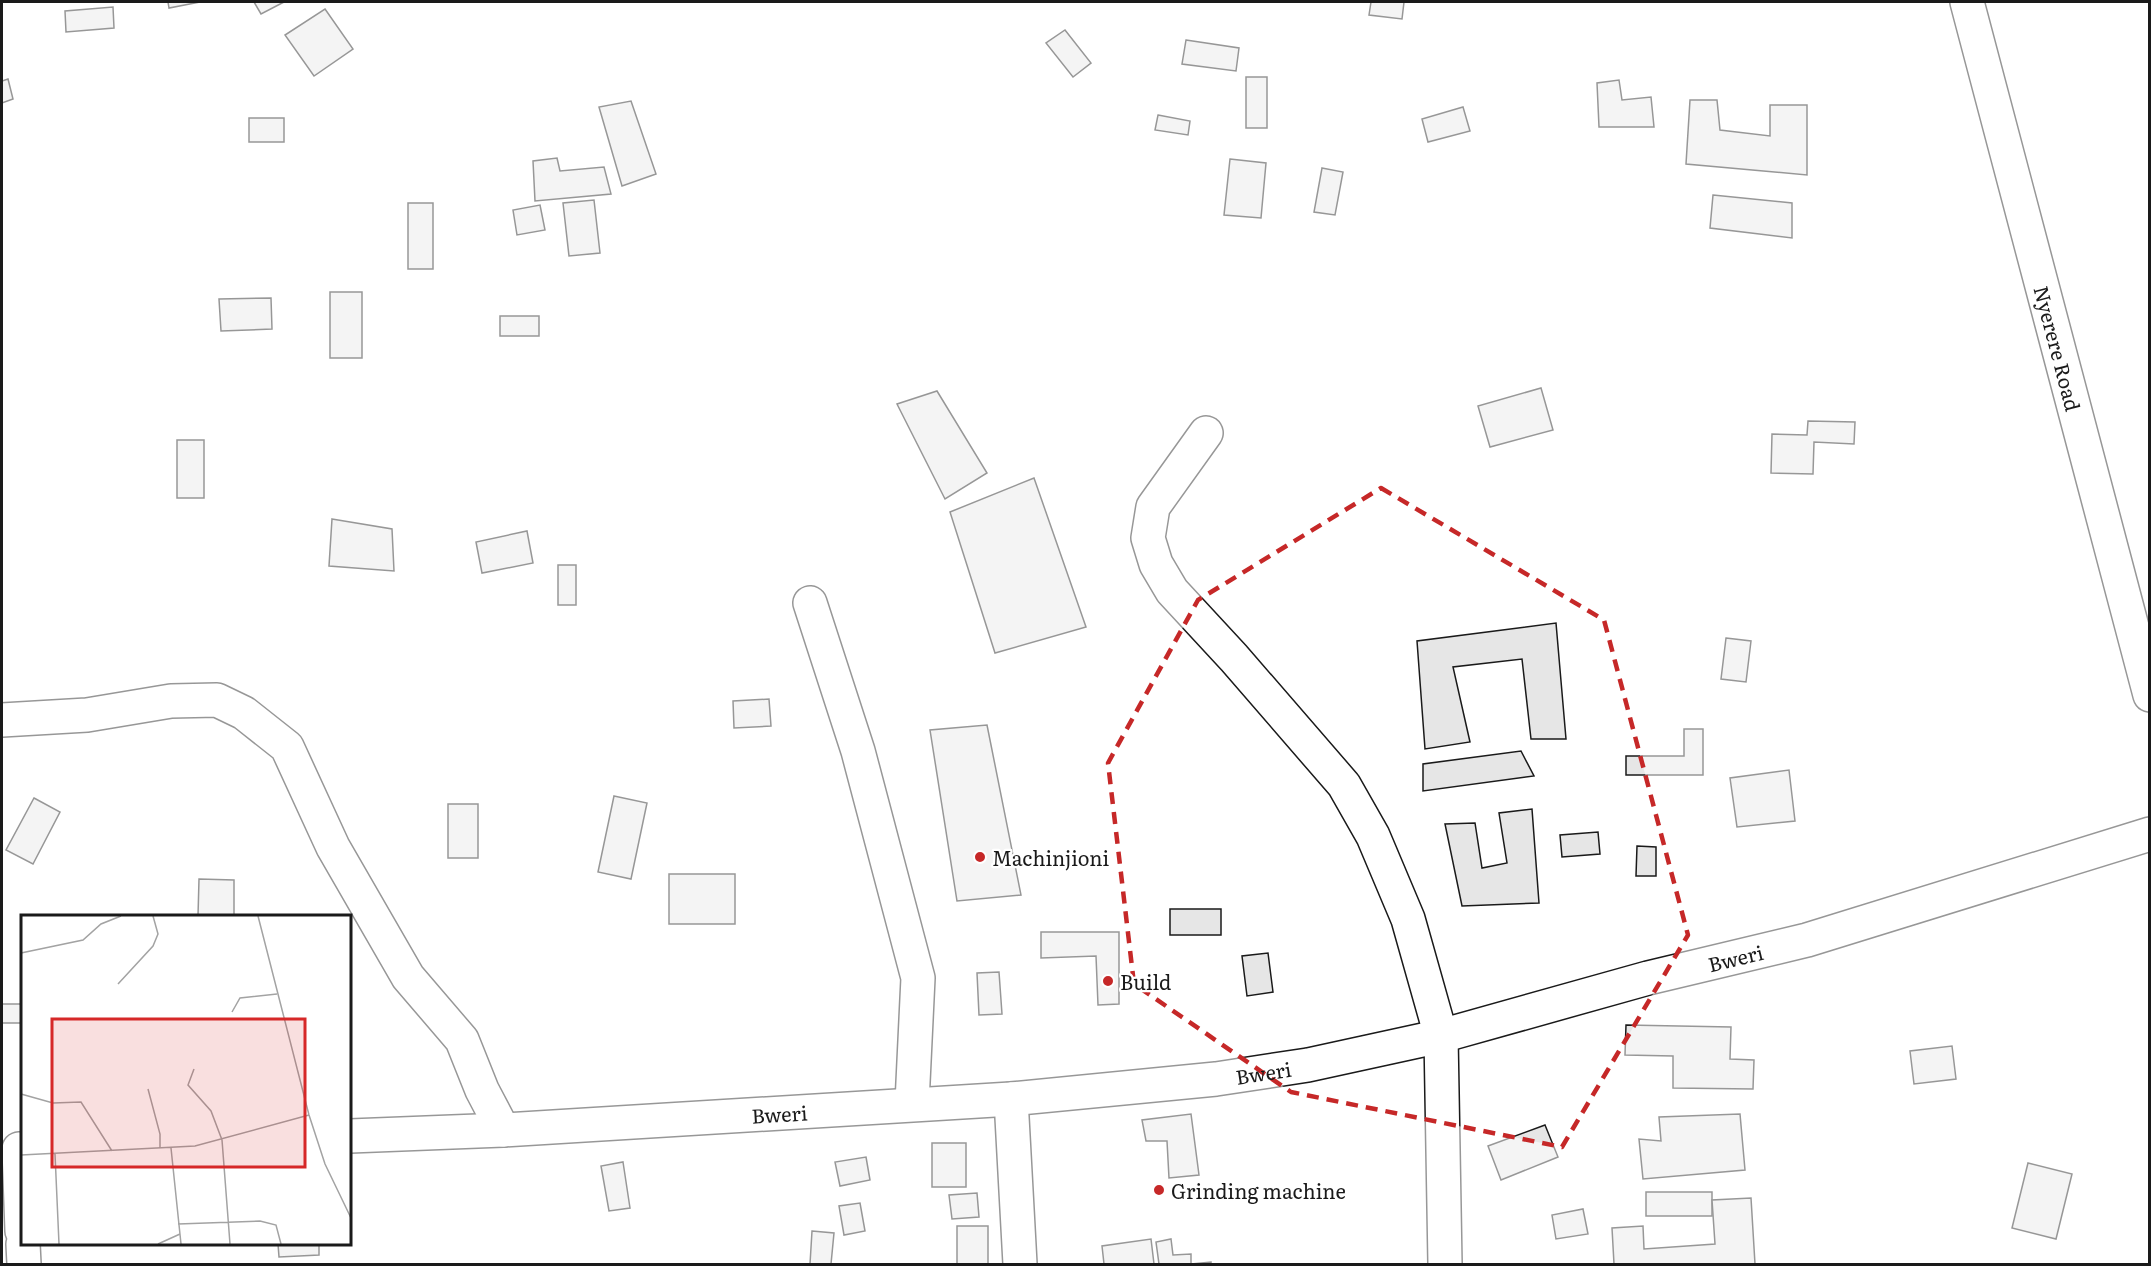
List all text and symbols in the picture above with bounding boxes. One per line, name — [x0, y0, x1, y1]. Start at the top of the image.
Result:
street label: Nyerere Road — [2027, 282, 2089, 414]
place label: Machinjioni — [992, 842, 1110, 872]
marker: Machinjioni — [973, 850, 987, 864]
inset map — [21, 915, 351, 1245]
street label: Bweri — [1705, 936, 1766, 978]
place label: Build — [1120, 966, 1171, 996]
marker: Build — [1101, 974, 1115, 988]
street label: Bweri — [1233, 1053, 1294, 1091]
street label: Bweri — [750, 1096, 809, 1130]
place label: Grinding machine — [1171, 1175, 1346, 1205]
marker: Grinding machine — [1152, 1183, 1166, 1197]

